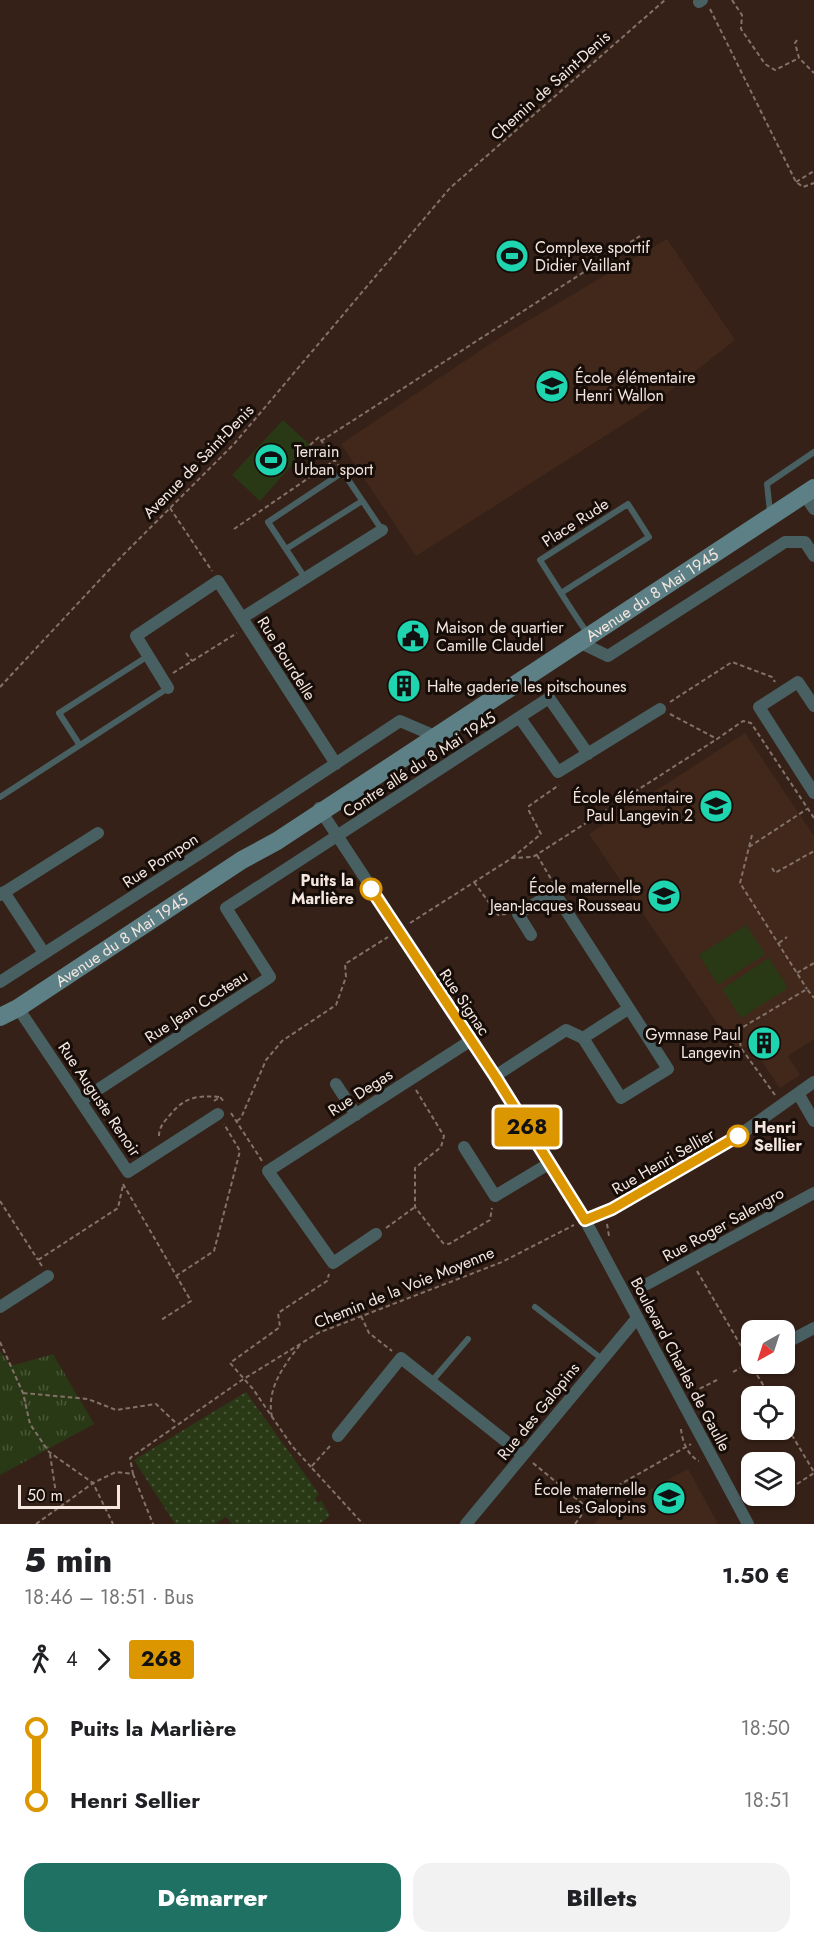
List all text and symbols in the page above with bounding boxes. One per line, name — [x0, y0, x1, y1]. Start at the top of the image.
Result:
street label: Chemin de Saint-Denis — [485, 25, 615, 145]
place label: Complexe sportif Didier Vaillant — [535, 236, 650, 277]
sports icon: Complexe sportif Didier Vaillant — [494, 238, 530, 274]
place label: École élémentaire Henri Wallon — [575, 366, 695, 407]
school or university icon: École élémentaire Henri Wallon — [534, 368, 570, 404]
street label: Avenue de Saint-Denis — [138, 399, 259, 524]
place label: Terrain Urban sport — [294, 440, 373, 481]
sports icon: Terrain Urban sport — [253, 442, 289, 478]
street label: Place Rude — [537, 492, 613, 553]
street label: Avenue du 8 Mai 1945 — [581, 543, 723, 647]
street label: Rue Bourdelle — [252, 612, 321, 705]
place label: Maison de quartier Camille Claudel — [436, 616, 564, 657]
public building icon: Maison de quartier Camille Claudel — [395, 618, 431, 654]
building icon: Halte gaderie les pitschounes — [386, 668, 422, 704]
place label: Halte gaderie les pitschounes — [427, 675, 627, 698]
street label: Contre allé du 8 Mai 1945 — [338, 706, 500, 823]
place label: École élémentaire Paul Langevin 2 — [573, 786, 693, 827]
school or university icon: École élémentaire Paul Langevin 2 — [698, 788, 734, 824]
street label: Rue Pompon — [118, 827, 203, 894]
place label: Puits la Marlière — [291, 869, 354, 910]
place label: École maternelle Jean-Jacques Rousseau — [488, 876, 641, 917]
marker: Puits la Marlière — [360, 878, 382, 900]
school or university icon: École maternelle Jean-Jacques Rousseau — [646, 878, 682, 914]
street label: Avenue du 8 Mai 1945 — [51, 888, 193, 992]
street label: Rue Jean Cocteau — [140, 964, 252, 1048]
street label: Rue Signac — [434, 964, 495, 1040]
place label: Gymnase Paul Langevin — [645, 1023, 741, 1064]
building icon: Gymnase Paul Langevin — [746, 1025, 782, 1061]
street label: Rue Auguste Renoir — [53, 1037, 147, 1162]
street label: Rue Degas — [323, 1063, 397, 1122]
line badge: 268 — [492, 1108, 562, 1146]
text: 268 — [507, 1112, 548, 1142]
place label: Henri Sellier — [754, 1116, 802, 1157]
street label: Rue Henri Sellier — [608, 1122, 719, 1200]
marker: Henri Sellier — [727, 1125, 749, 1147]
street label: Rue Roger Salengro — [658, 1181, 788, 1267]
street label: Chemin de la Voie Moyenne — [311, 1241, 498, 1334]
street label: Boulevard Charles de Gaulle — [625, 1273, 736, 1455]
north arrow — [741, 1320, 795, 1374]
map controls — [741, 1320, 795, 1506]
street label: Rue des Galopins — [492, 1358, 585, 1465]
button: locate — [741, 1386, 795, 1440]
button: layers — [741, 1452, 795, 1506]
place label: École maternelle Les Galopins — [534, 1478, 646, 1519]
school or university icon: École maternelle Les Galopins — [651, 1480, 687, 1516]
scale bar — [18, 1482, 120, 1510]
text: 50 m — [27, 1484, 63, 1507]
text: 5 min — [24, 1537, 112, 1584]
text: 1.50 € — [722, 1559, 790, 1591]
text: 18:46 – 18:51 · Bus — [24, 1583, 194, 1612]
icon: walk — [24, 1643, 57, 1676]
icon: forward — [87, 1643, 120, 1676]
text: 268 — [141, 1644, 182, 1674]
text: 4 — [66, 1645, 78, 1674]
text: Puits la Marlière — [70, 1712, 236, 1744]
text: 18:50 — [741, 1714, 790, 1743]
text: Henri Sellier — [70, 1784, 200, 1816]
text: 18:51 — [744, 1786, 790, 1815]
button: Démarrer — [24, 1863, 401, 1932]
button: Billets — [413, 1863, 790, 1932]

